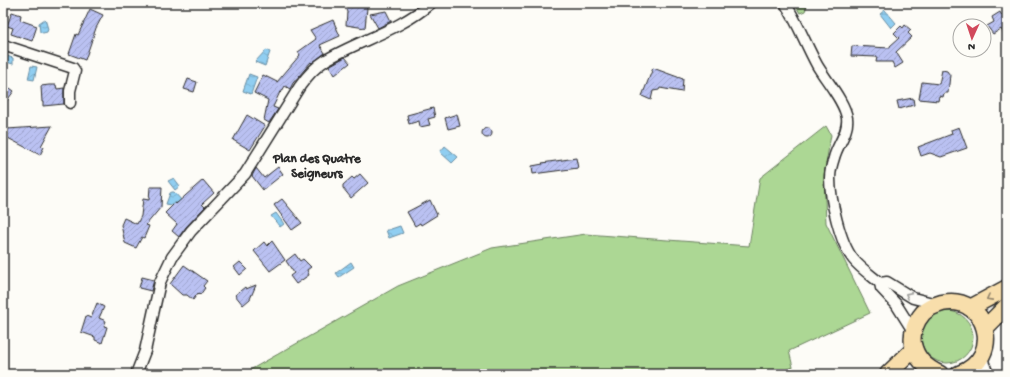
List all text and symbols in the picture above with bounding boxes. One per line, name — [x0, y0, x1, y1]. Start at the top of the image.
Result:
north arrow — [952, 18, 992, 58]
text: N — [968, 40, 975, 52]
district label: Plan des Quatre Seigneurs — [272, 152, 362, 182]
one-way arrow — [904, 292, 912, 300]
one-way arrow — [985, 294, 993, 301]

